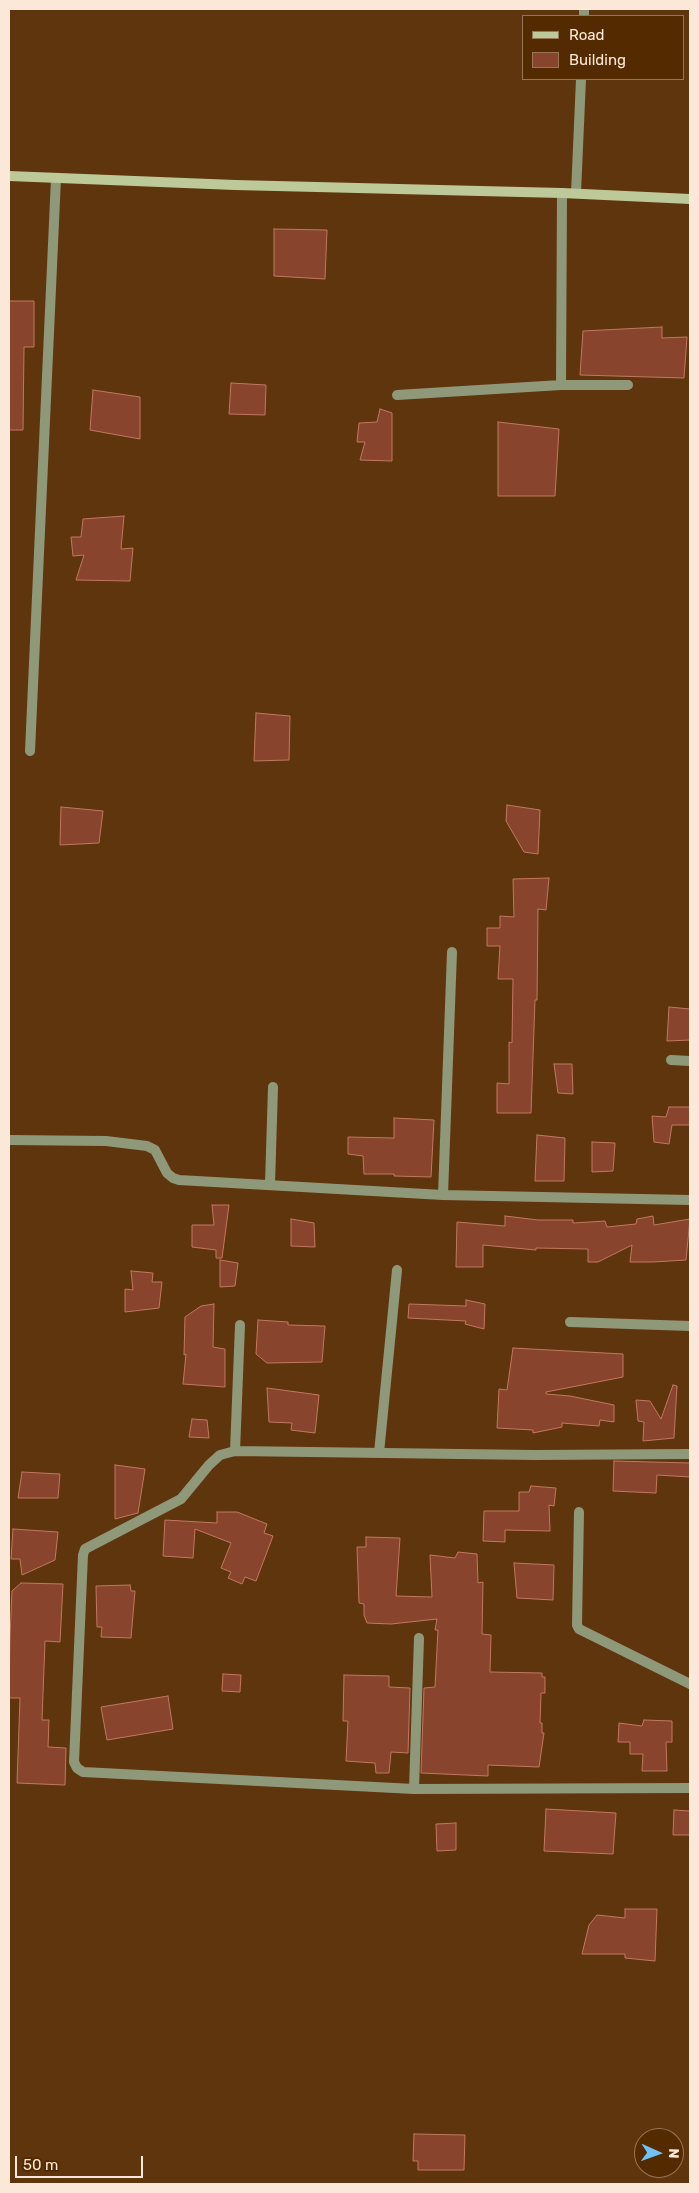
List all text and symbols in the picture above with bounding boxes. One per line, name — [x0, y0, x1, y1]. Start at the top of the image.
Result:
legend — [522, 15, 684, 80]
text: Road — [569, 26, 605, 44]
text: Building — [569, 51, 626, 69]
north arrow — [634, 2128, 684, 2178]
scale bar — [18, 2146, 145, 2178]
text: N — [665, 2148, 682, 2159]
text: 50 m — [23, 2156, 58, 2174]

